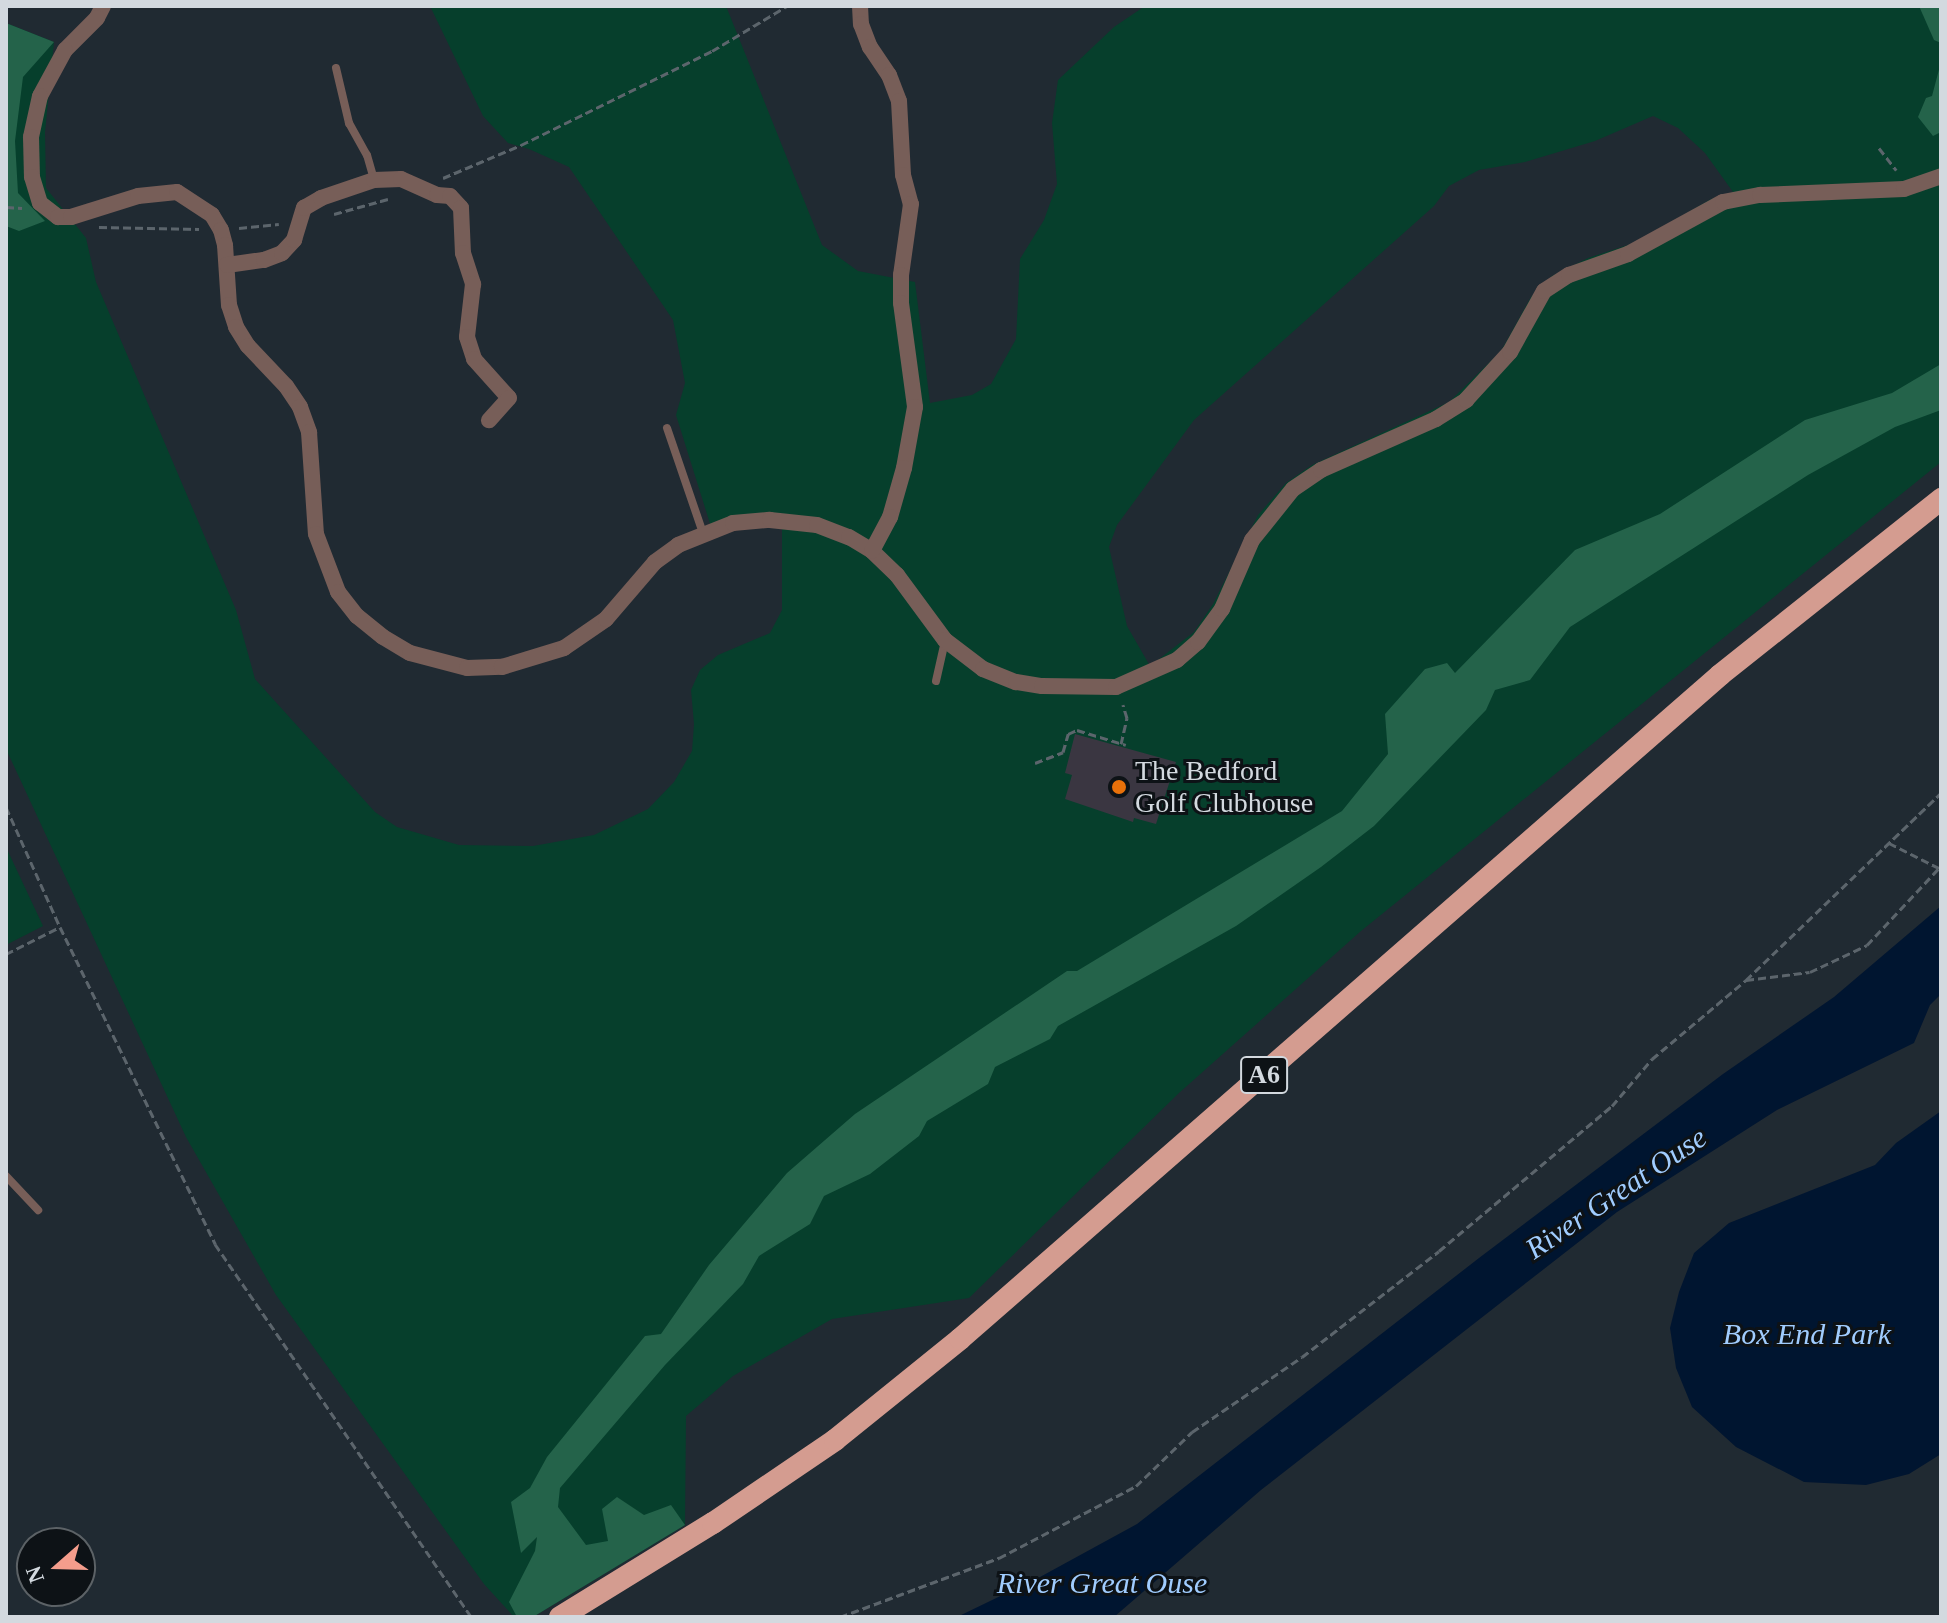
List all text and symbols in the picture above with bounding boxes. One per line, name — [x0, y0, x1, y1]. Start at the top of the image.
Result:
place label: The Bedford Golf Clubhouse — [1135, 754, 1313, 820]
marker: The Bedford Golf Clubhouse — [1110, 778, 1128, 796]
road number: A6 — [1240, 1053, 1288, 1097]
water label: River Great Ouse — [1519, 1119, 1713, 1267]
water label: Box End Park — [1723, 1316, 1891, 1352]
north arrow — [16, 1527, 96, 1607]
text: N — [20, 1563, 49, 1586]
water label: River Great Ouse — [997, 1565, 1207, 1601]

